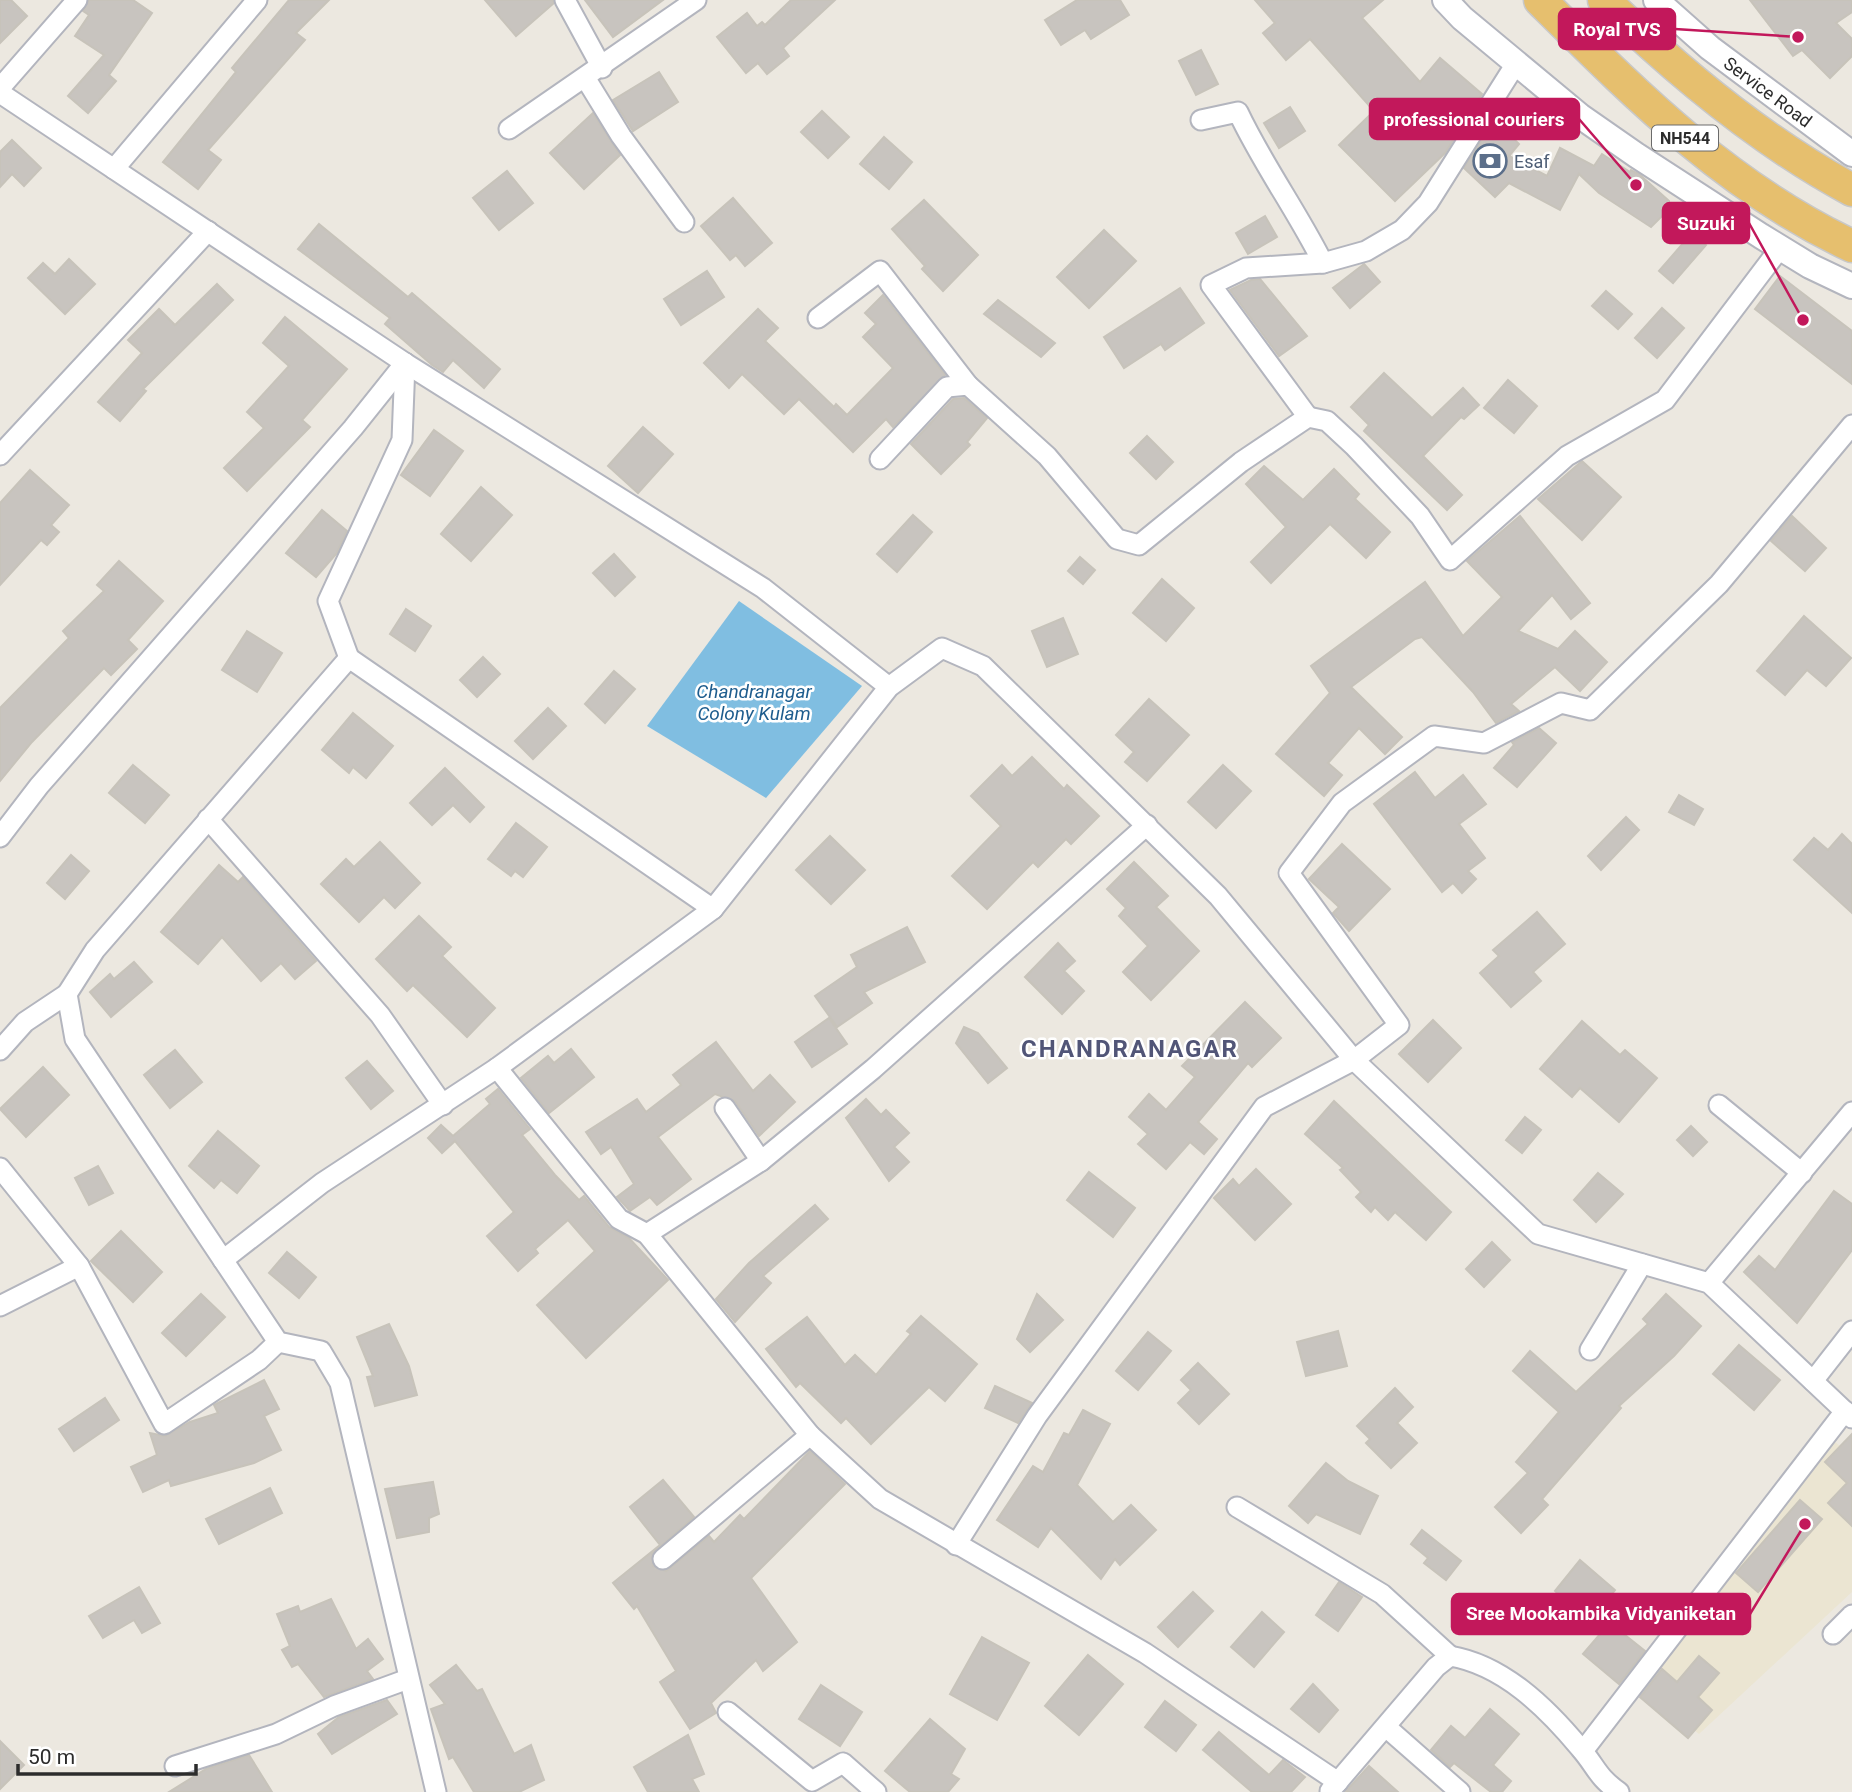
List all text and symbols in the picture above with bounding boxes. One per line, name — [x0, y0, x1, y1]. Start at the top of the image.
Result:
callout: Royal TVS — [1559, 9, 1675, 49]
text: Royal TVS — [1573, 18, 1661, 41]
street label: Service Road — [1720, 52, 1816, 131]
callout: professional couriers — [1370, 99, 1579, 139]
text: professional couriers — [1384, 108, 1565, 131]
road number: NH544 — [1652, 126, 1718, 150]
bank icon: Esaf — [1471, 142, 1509, 180]
place label: Esaf — [1514, 151, 1550, 172]
callout: Suzuki — [1663, 203, 1749, 243]
text: Suzuki — [1677, 212, 1735, 235]
water label: Chandranagar Colony Kulam — [696, 680, 812, 725]
district label: CHANDRANAGAR — [1021, 1035, 1239, 1063]
callout: Sree Mookambika Vidyaniketan — [1452, 1594, 1750, 1634]
text: Sree Mookambika Vidyaniketan — [1466, 1602, 1736, 1625]
scale bar — [18, 1732, 196, 1776]
text: 50 m — [28, 1745, 75, 1769]

